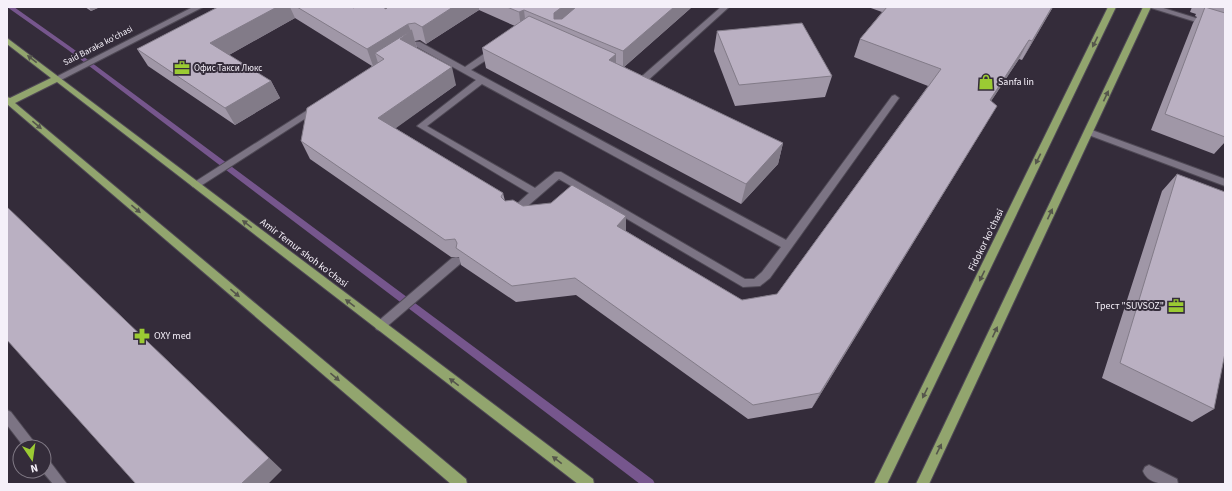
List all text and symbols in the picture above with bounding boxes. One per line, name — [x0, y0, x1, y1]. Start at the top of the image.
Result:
street label: Said Baraka ko'chasi — [61, 23, 135, 69]
one-way arrow — [1092, 36, 1098, 48]
one-way arrow — [26, 55, 37, 64]
office icon: Офис Такси Люкс — [173, 59, 191, 77]
place label: Офис Такси Люкс — [194, 62, 262, 75]
shop icon: Sanfa lin — [977, 73, 995, 91]
place label: Sanfa lin — [998, 75, 1034, 89]
one-way arrow — [1103, 90, 1109, 102]
one-way arrow — [31, 121, 42, 130]
one-way arrow — [1035, 153, 1041, 165]
one-way arrow — [131, 205, 141, 214]
street label: Fidokor ko'chasi — [965, 206, 1007, 274]
one-way arrow — [1047, 208, 1053, 220]
street label: Amir Temur shoh ko'chasi — [257, 215, 351, 291]
one-way arrow — [241, 220, 252, 228]
one-way arrow — [978, 270, 985, 282]
one-way arrow — [230, 289, 241, 298]
office icon: Трест "SUVSOZ" — [1167, 297, 1185, 315]
one-way arrow — [345, 299, 356, 307]
place label: Трест "SUVSOZ" — [1095, 299, 1164, 313]
one-way arrow — [992, 326, 998, 337]
pharmacy icon: OXY med — [133, 327, 151, 345]
place label: OXY med — [154, 329, 191, 343]
one-way arrow — [329, 373, 340, 382]
one-way arrow — [448, 377, 459, 386]
one-way arrow — [922, 387, 928, 399]
north arrow — [12, 439, 52, 479]
one-way arrow — [936, 443, 942, 455]
one-way arrow — [552, 456, 563, 465]
text: N — [29, 460, 39, 476]

